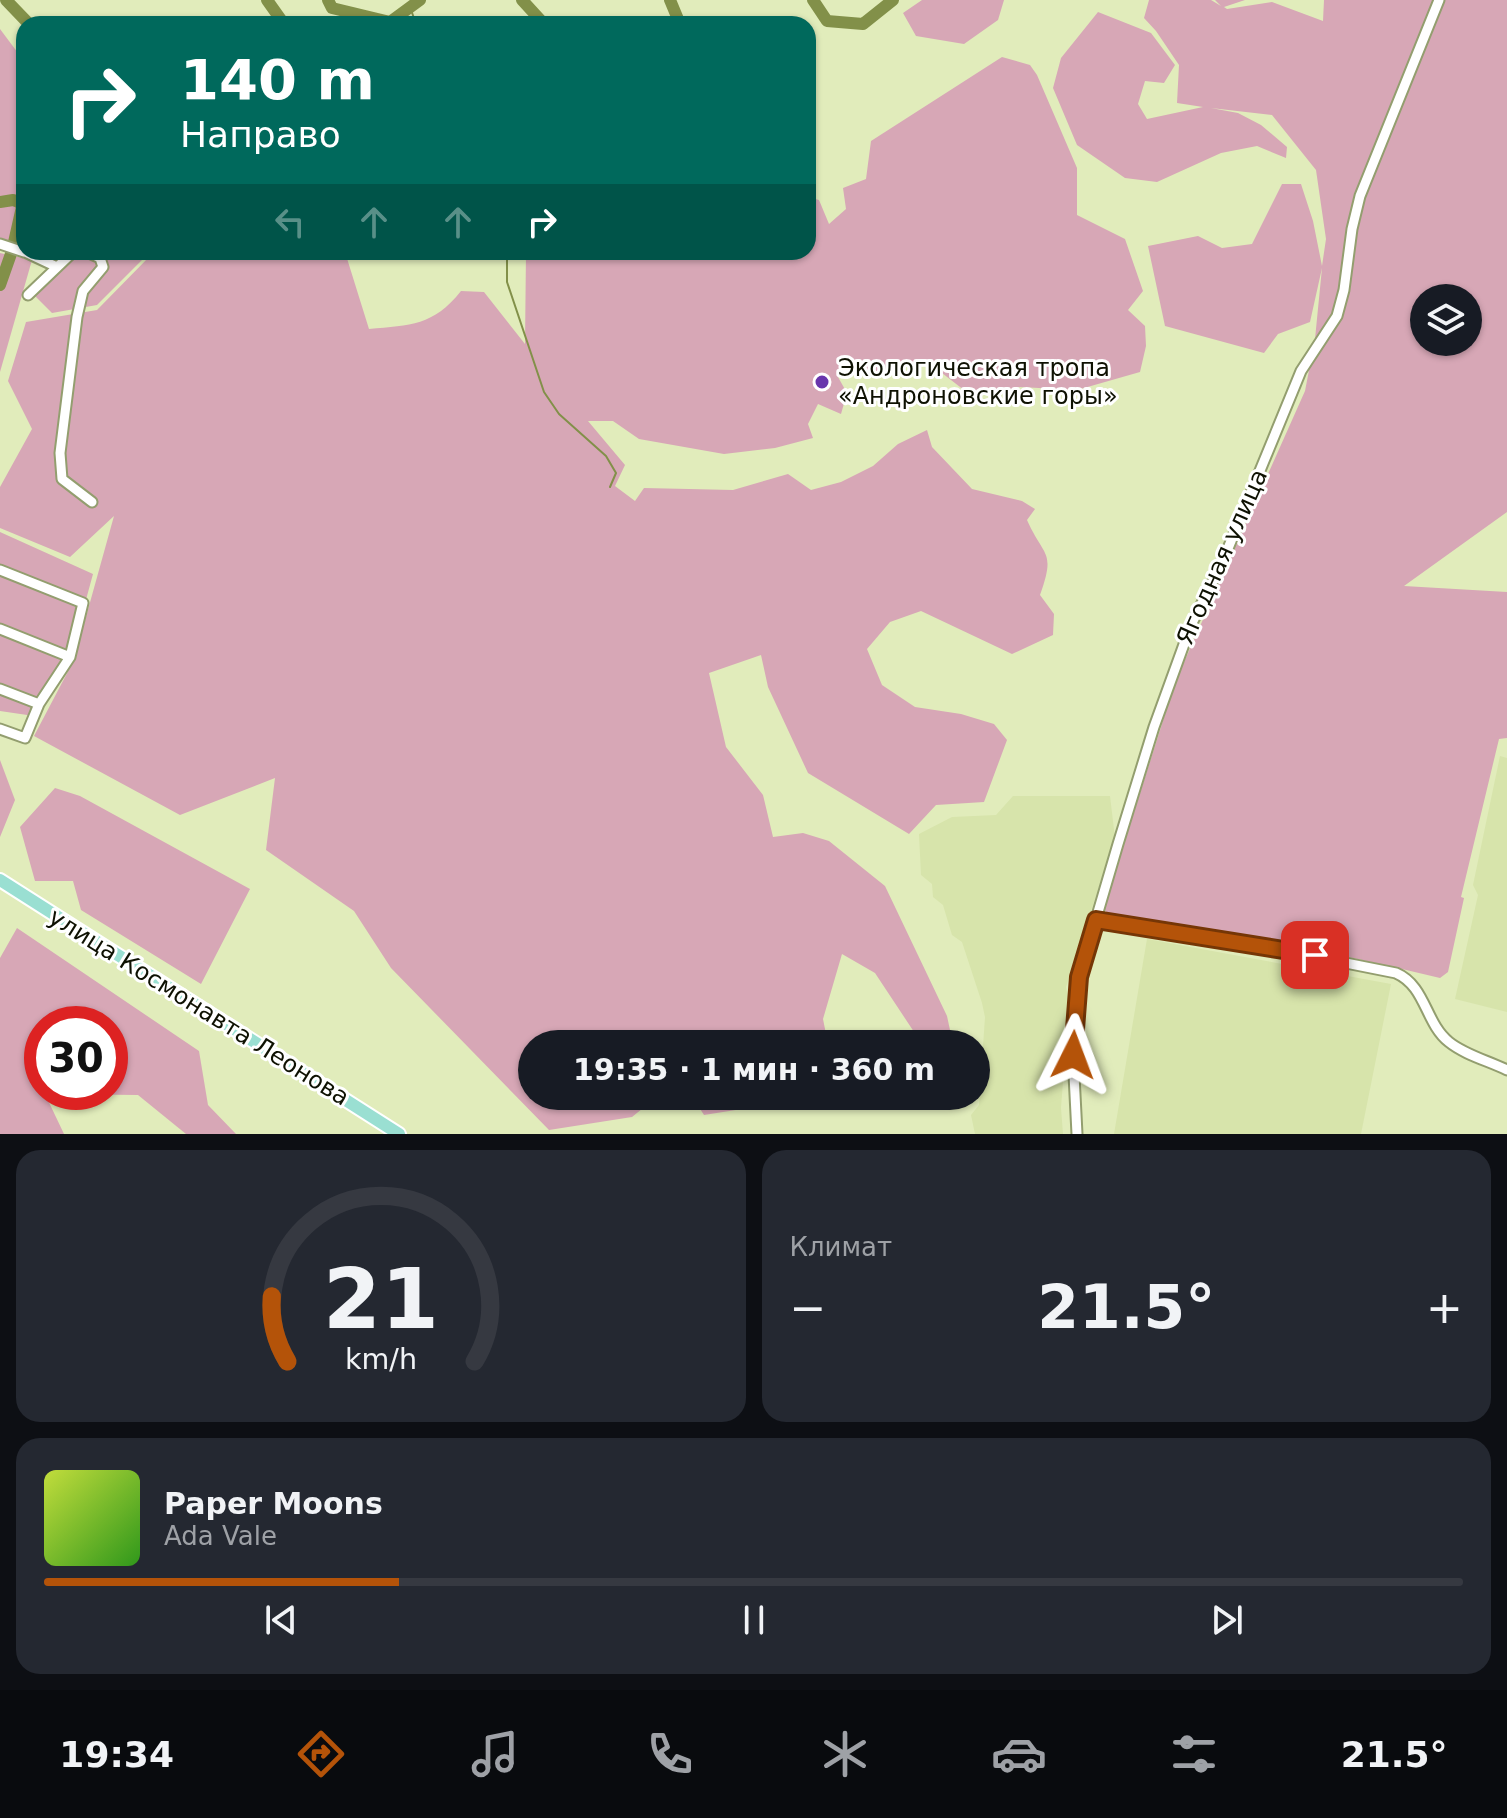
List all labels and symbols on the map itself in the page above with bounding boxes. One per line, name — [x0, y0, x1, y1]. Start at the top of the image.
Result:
place label: Экологическая тропа «Андроновские горы» — [838, 354, 1118, 410]
marker: Экологическая тропа «Андроновские горы» — [813, 373, 831, 391]
street label: Ягодная улица — [1171, 465, 1273, 649]
street label: улица Космонавта Леонова — [44, 903, 354, 1111]
pin — [1281, 921, 1349, 989]
speed limit sign: 30 — [24, 1006, 128, 1110]
position arrow — [1031, 1013, 1115, 1097]

